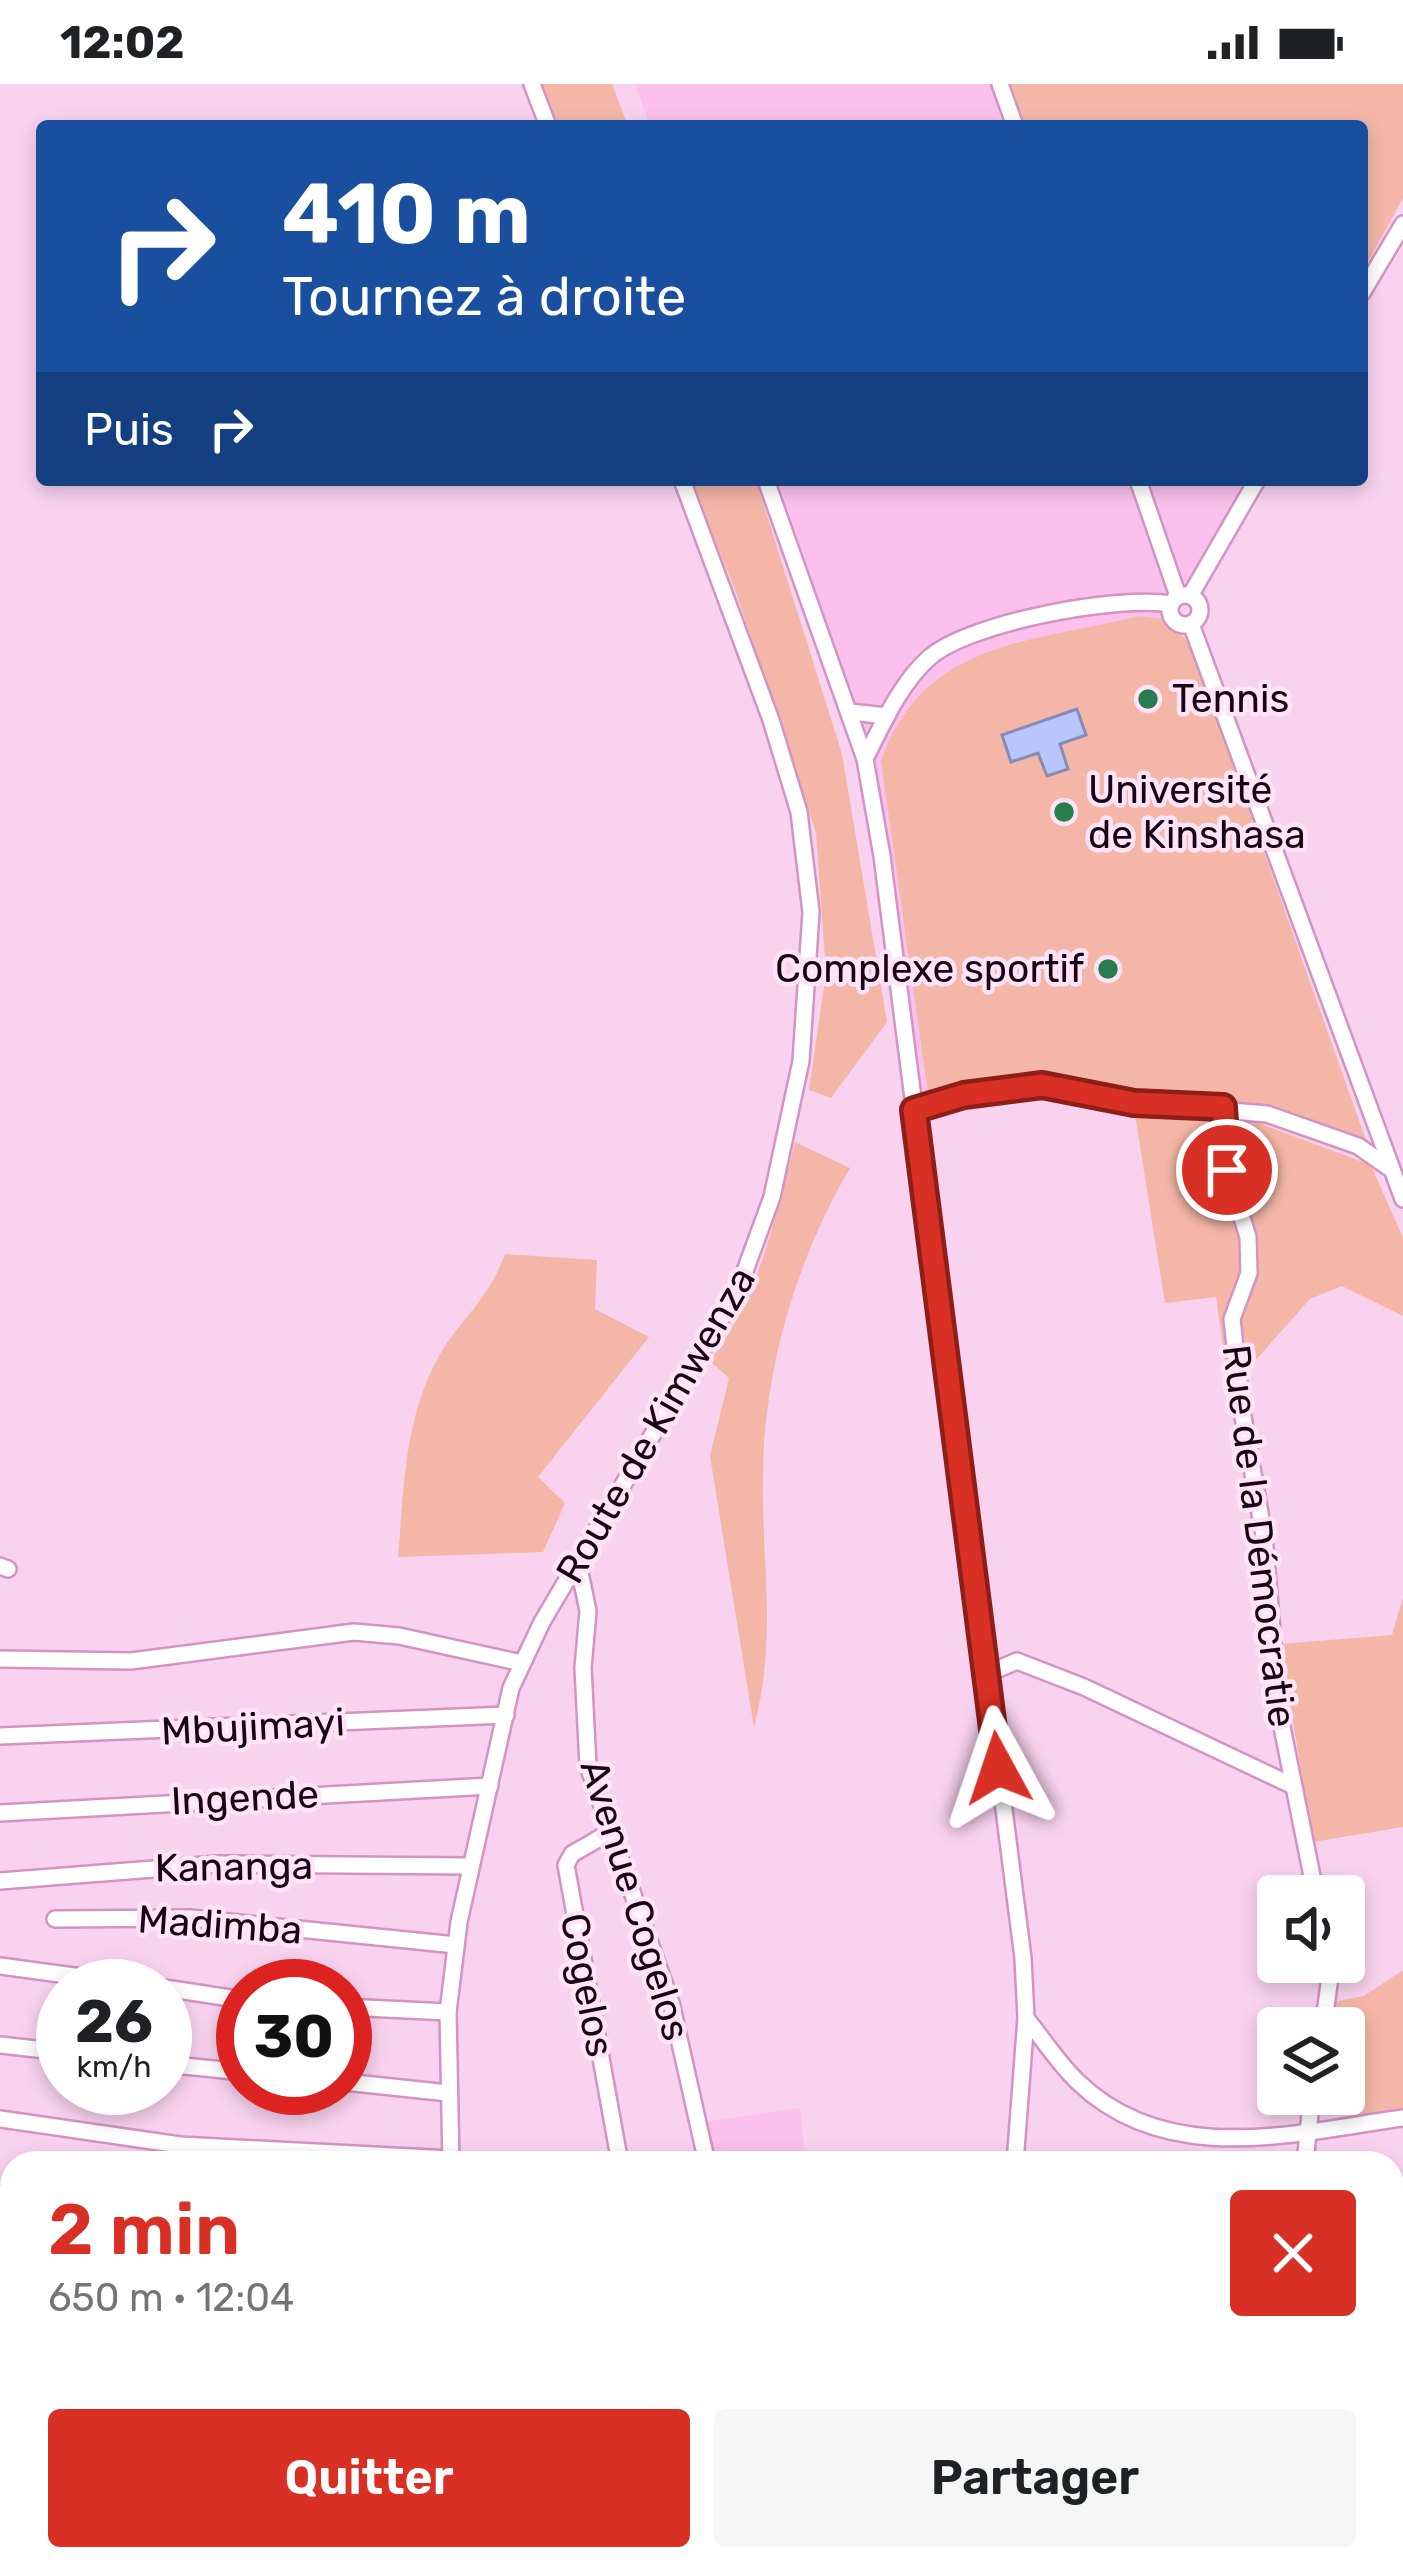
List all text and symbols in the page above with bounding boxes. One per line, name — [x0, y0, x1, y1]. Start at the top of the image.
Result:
text: 12:02 — [60, 16, 185, 69]
text: 410 m — [282, 164, 531, 264]
icon: right — [84, 168, 240, 324]
text: Tournez à droite — [282, 265, 686, 329]
icon: right — [198, 396, 264, 462]
text: Puis — [84, 403, 174, 456]
place label: Tennis — [1172, 676, 1289, 722]
marker: Tennis — [1135, 686, 1161, 712]
place label: Université de Kinshasa — [1088, 767, 1306, 858]
marker: Université de Kinshasa — [1051, 799, 1077, 825]
place label: Complexe sportif — [775, 946, 1084, 992]
marker: Complexe sportif — [1095, 956, 1121, 982]
pin — [1176, 1119, 1278, 1221]
icon: arrive — [1194, 1137, 1260, 1203]
street label: Route de Kimwenza — [547, 1259, 765, 1591]
street label: Rue de la Démocratie — [1213, 1342, 1305, 1730]
street label: Mbujimayi — [160, 1699, 346, 1755]
position arrow — [935, 1705, 1061, 1831]
street label: Avenue Cogelos — [570, 1754, 700, 2046]
street label: Ingende — [170, 1771, 320, 1825]
street label: Kananga — [154, 1843, 314, 1891]
map controls — [1257, 1875, 1365, 2115]
button: sound — [1257, 1875, 1365, 1983]
street label: Madimba — [136, 1896, 304, 1954]
street label: Cogelos — [550, 1909, 624, 2061]
speed limit sign: 30 — [216, 1959, 372, 2115]
text: 26 — [75, 1986, 153, 2057]
button: layers — [1257, 2007, 1365, 2115]
text: km/h — [77, 2049, 151, 2085]
text: 2 min — [48, 2187, 240, 2272]
button: close — [1230, 2190, 1356, 2316]
text: 650 m · 12:04 — [48, 2275, 294, 2321]
button: Quitter — [48, 2409, 690, 2547]
button: Partager — [714, 2409, 1356, 2547]

